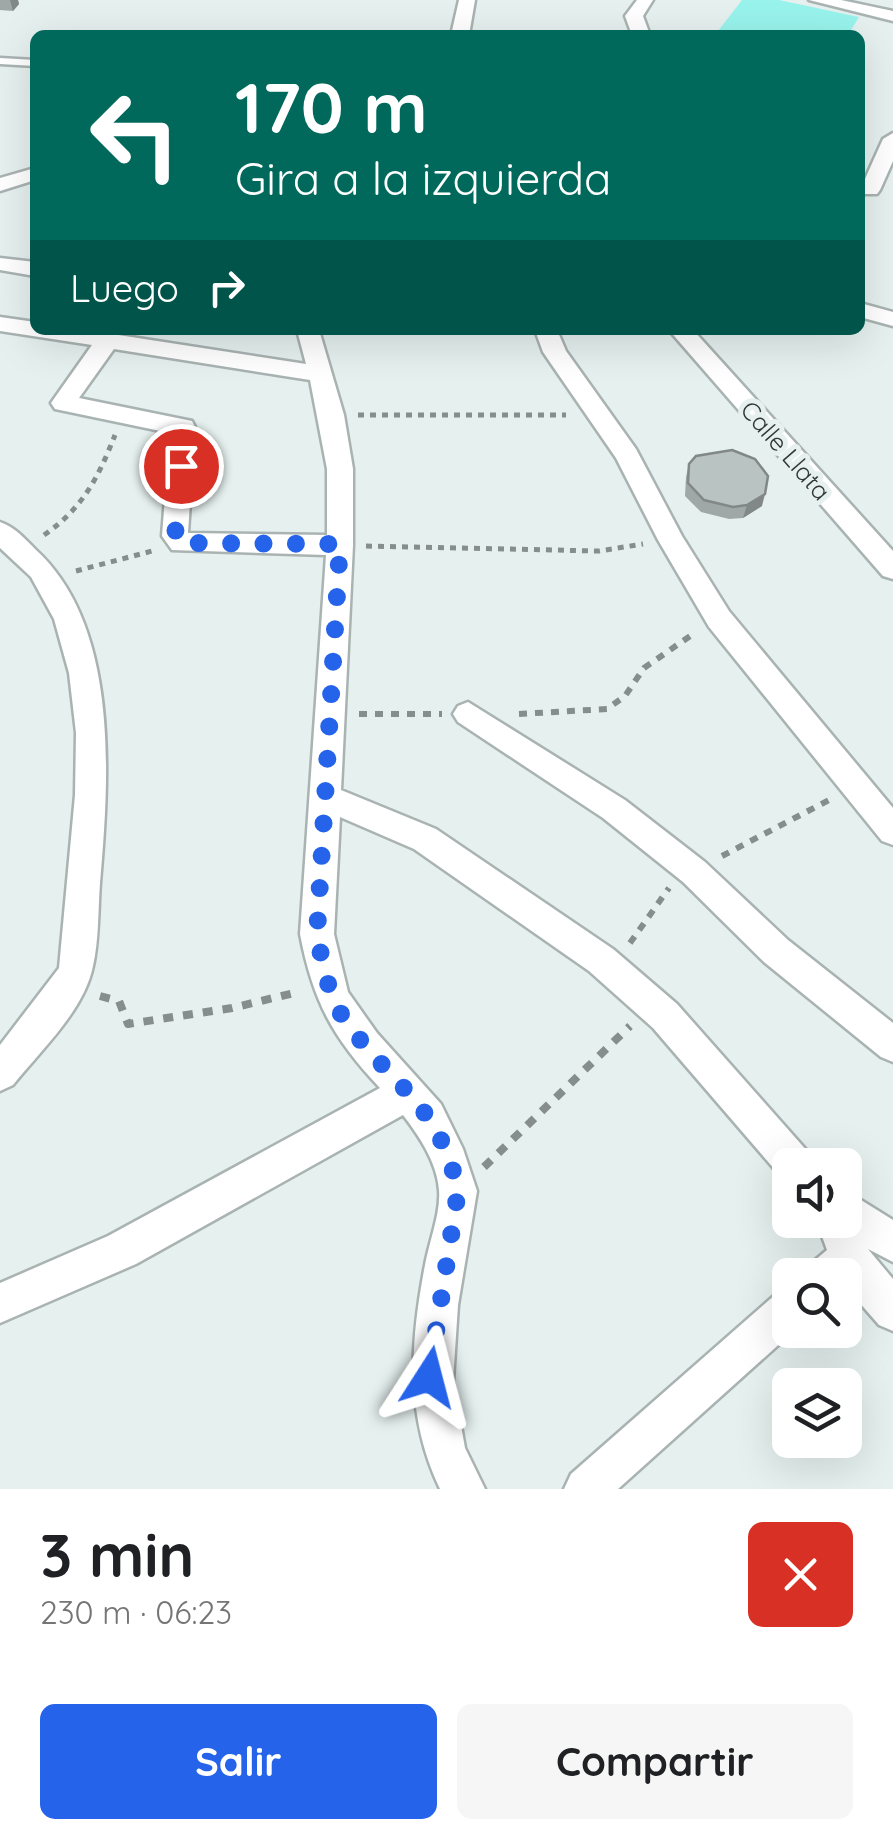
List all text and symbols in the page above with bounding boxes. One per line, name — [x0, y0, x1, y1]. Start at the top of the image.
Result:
text: 170 m — [235, 63, 428, 151]
icon: left — [70, 70, 200, 200]
text: Gira a la izquierda — [235, 150, 611, 206]
icon: right — [199, 260, 254, 315]
text: Luego — [70, 264, 179, 312]
street label: Calle Llata — [734, 394, 838, 506]
pin — [139, 424, 224, 509]
icon: arrive — [154, 439, 209, 494]
map controls — [772, 1148, 862, 1458]
button: sound — [772, 1148, 862, 1238]
button: search — [772, 1258, 862, 1348]
position arrow — [377, 1325, 481, 1429]
button: layers — [772, 1368, 862, 1458]
text: 3 min — [40, 1517, 194, 1592]
button: close — [748, 1522, 853, 1627]
text: 230 m · 06:23 — [40, 1592, 232, 1632]
button: Salir — [40, 1704, 437, 1819]
button: Compartir — [457, 1704, 853, 1819]

